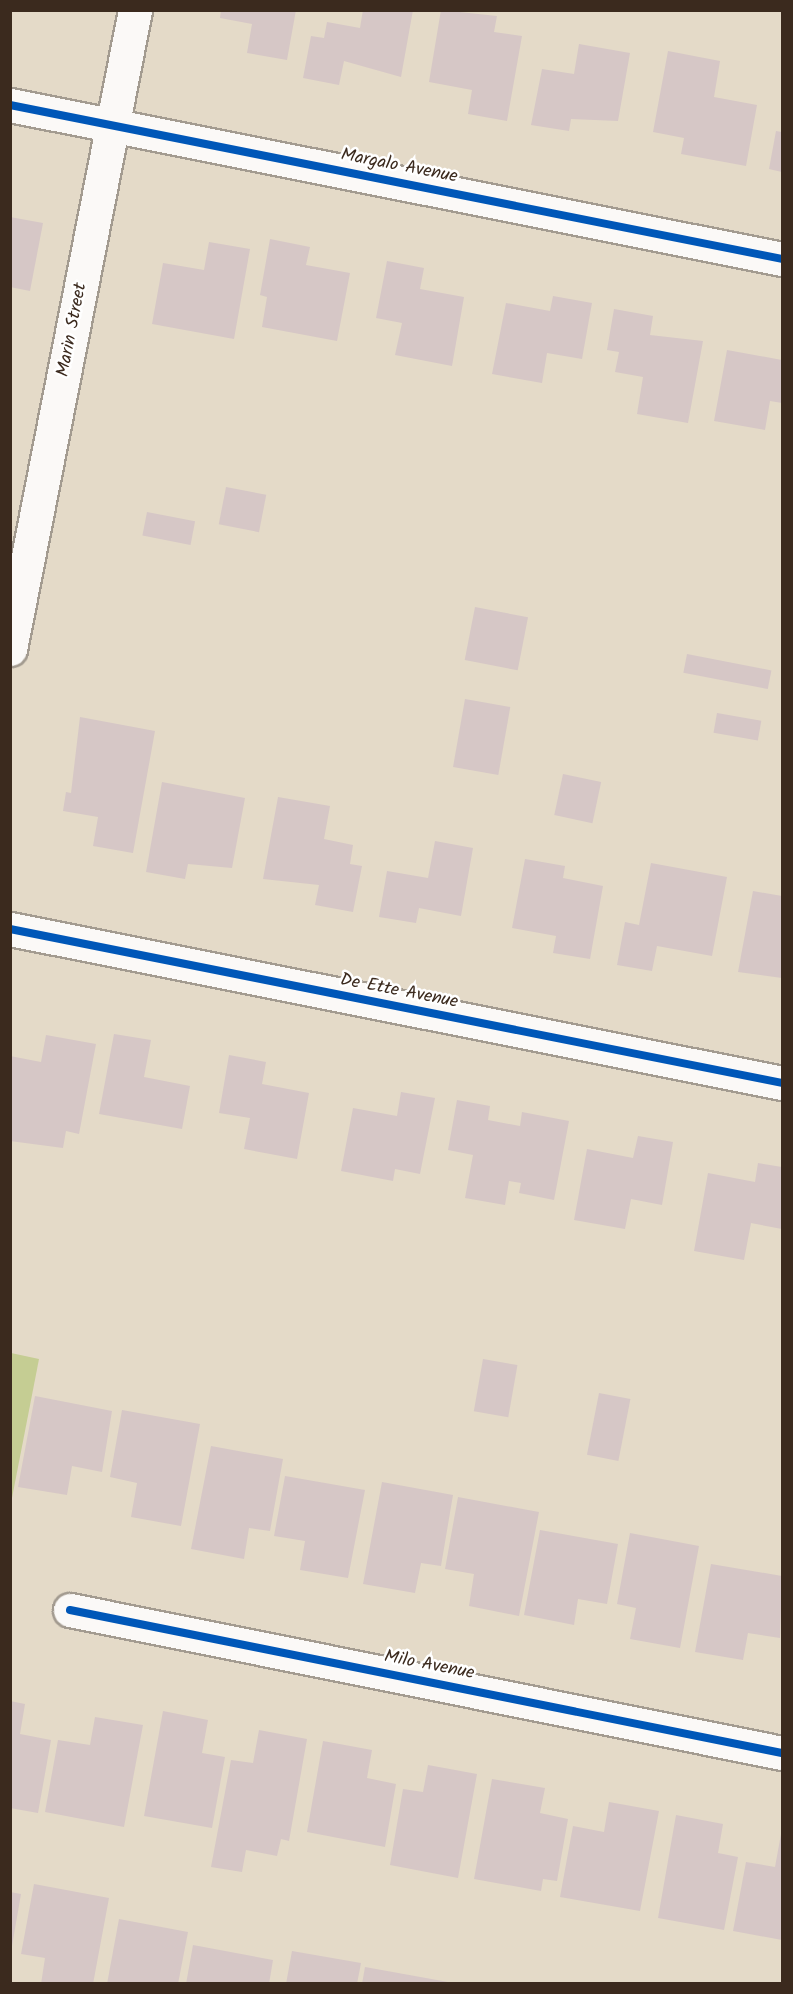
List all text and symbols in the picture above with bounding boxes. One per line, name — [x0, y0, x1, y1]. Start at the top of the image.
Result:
street label: Margalo Avenue — [339, 145, 459, 189]
street label: Marin Street — [53, 281, 93, 379]
street label: De Ette Avenue — [338, 970, 460, 1014]
street label: Milo Avenue — [382, 1647, 476, 1685]

